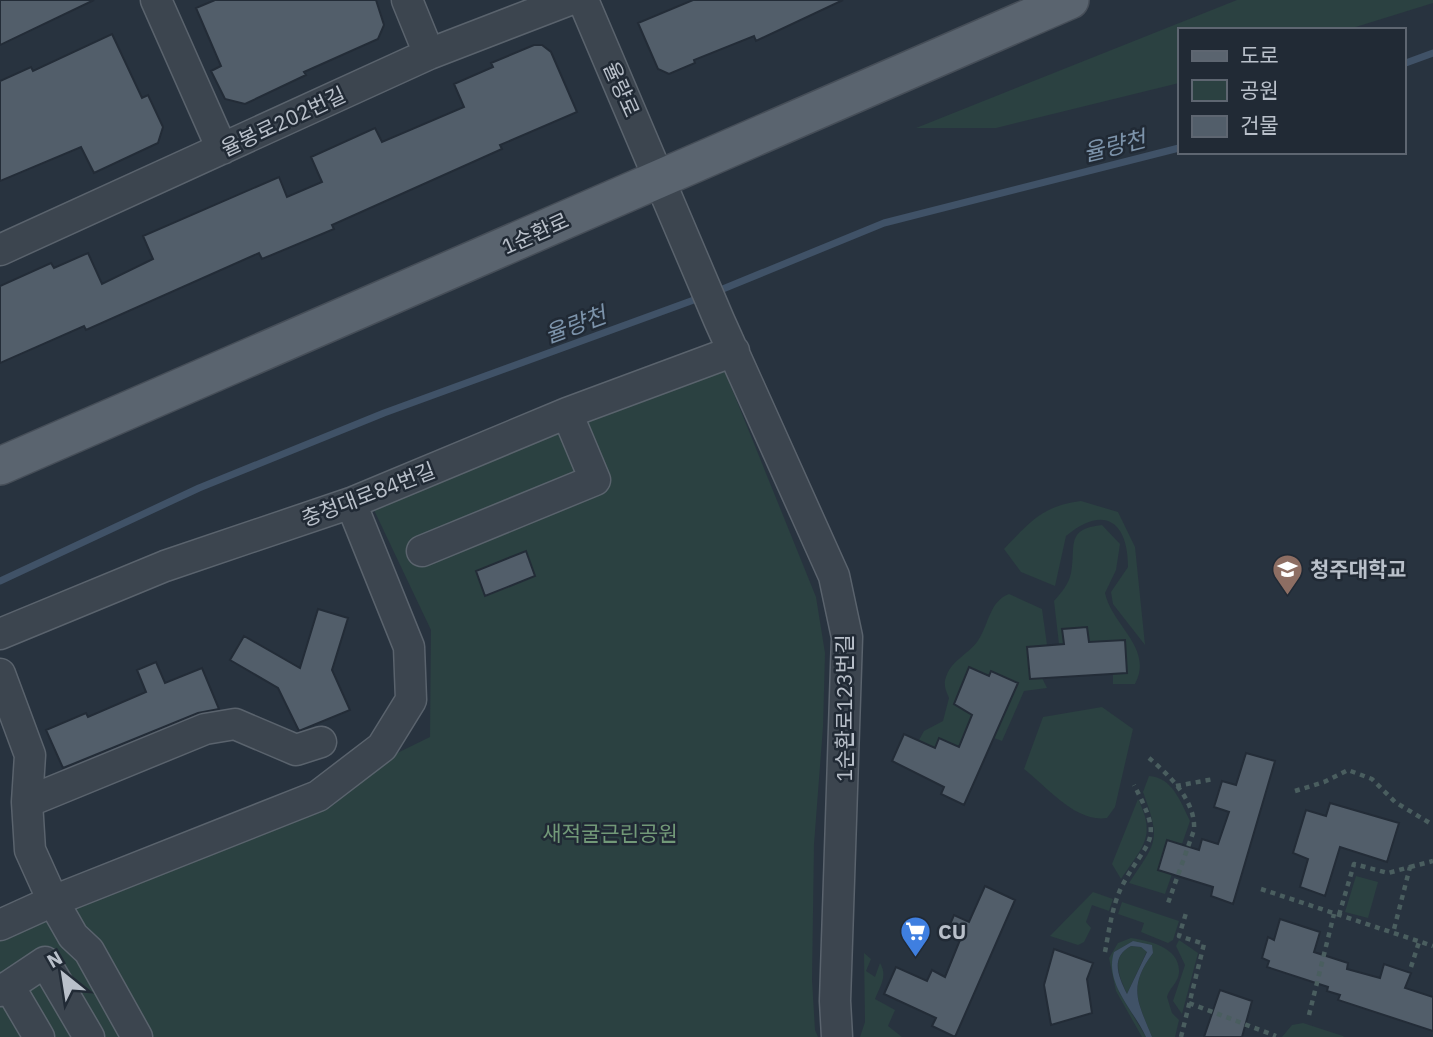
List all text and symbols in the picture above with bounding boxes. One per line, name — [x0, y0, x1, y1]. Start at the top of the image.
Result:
legend — [1178, 28, 1405, 154]
text: 도로 — [1240, 41, 1279, 69]
street label: 율량로 — [597, 57, 647, 121]
text: 공원 — [1240, 76, 1279, 104]
street label: 율봉로202번길 — [216, 80, 350, 162]
text: 건물 — [1240, 111, 1279, 139]
water label: 율량천 — [1080, 122, 1151, 167]
street label: 1순환로 — [497, 206, 573, 260]
water label: 율량천 — [540, 298, 613, 349]
street label: 충청대로84번길 — [297, 456, 439, 532]
school or university icon: 청주대학교 — [1270, 552, 1304, 596]
place label: 청주대학교 — [1310, 555, 1407, 583]
street label: 1순환로123번길 — [830, 635, 858, 782]
park label: 새적굴근린공원 — [542, 819, 678, 847]
supermarket icon: CU — [898, 914, 932, 958]
place label: CU — [938, 917, 966, 945]
north arrow — [28, 939, 98, 1009]
text: N — [43, 945, 66, 973]

